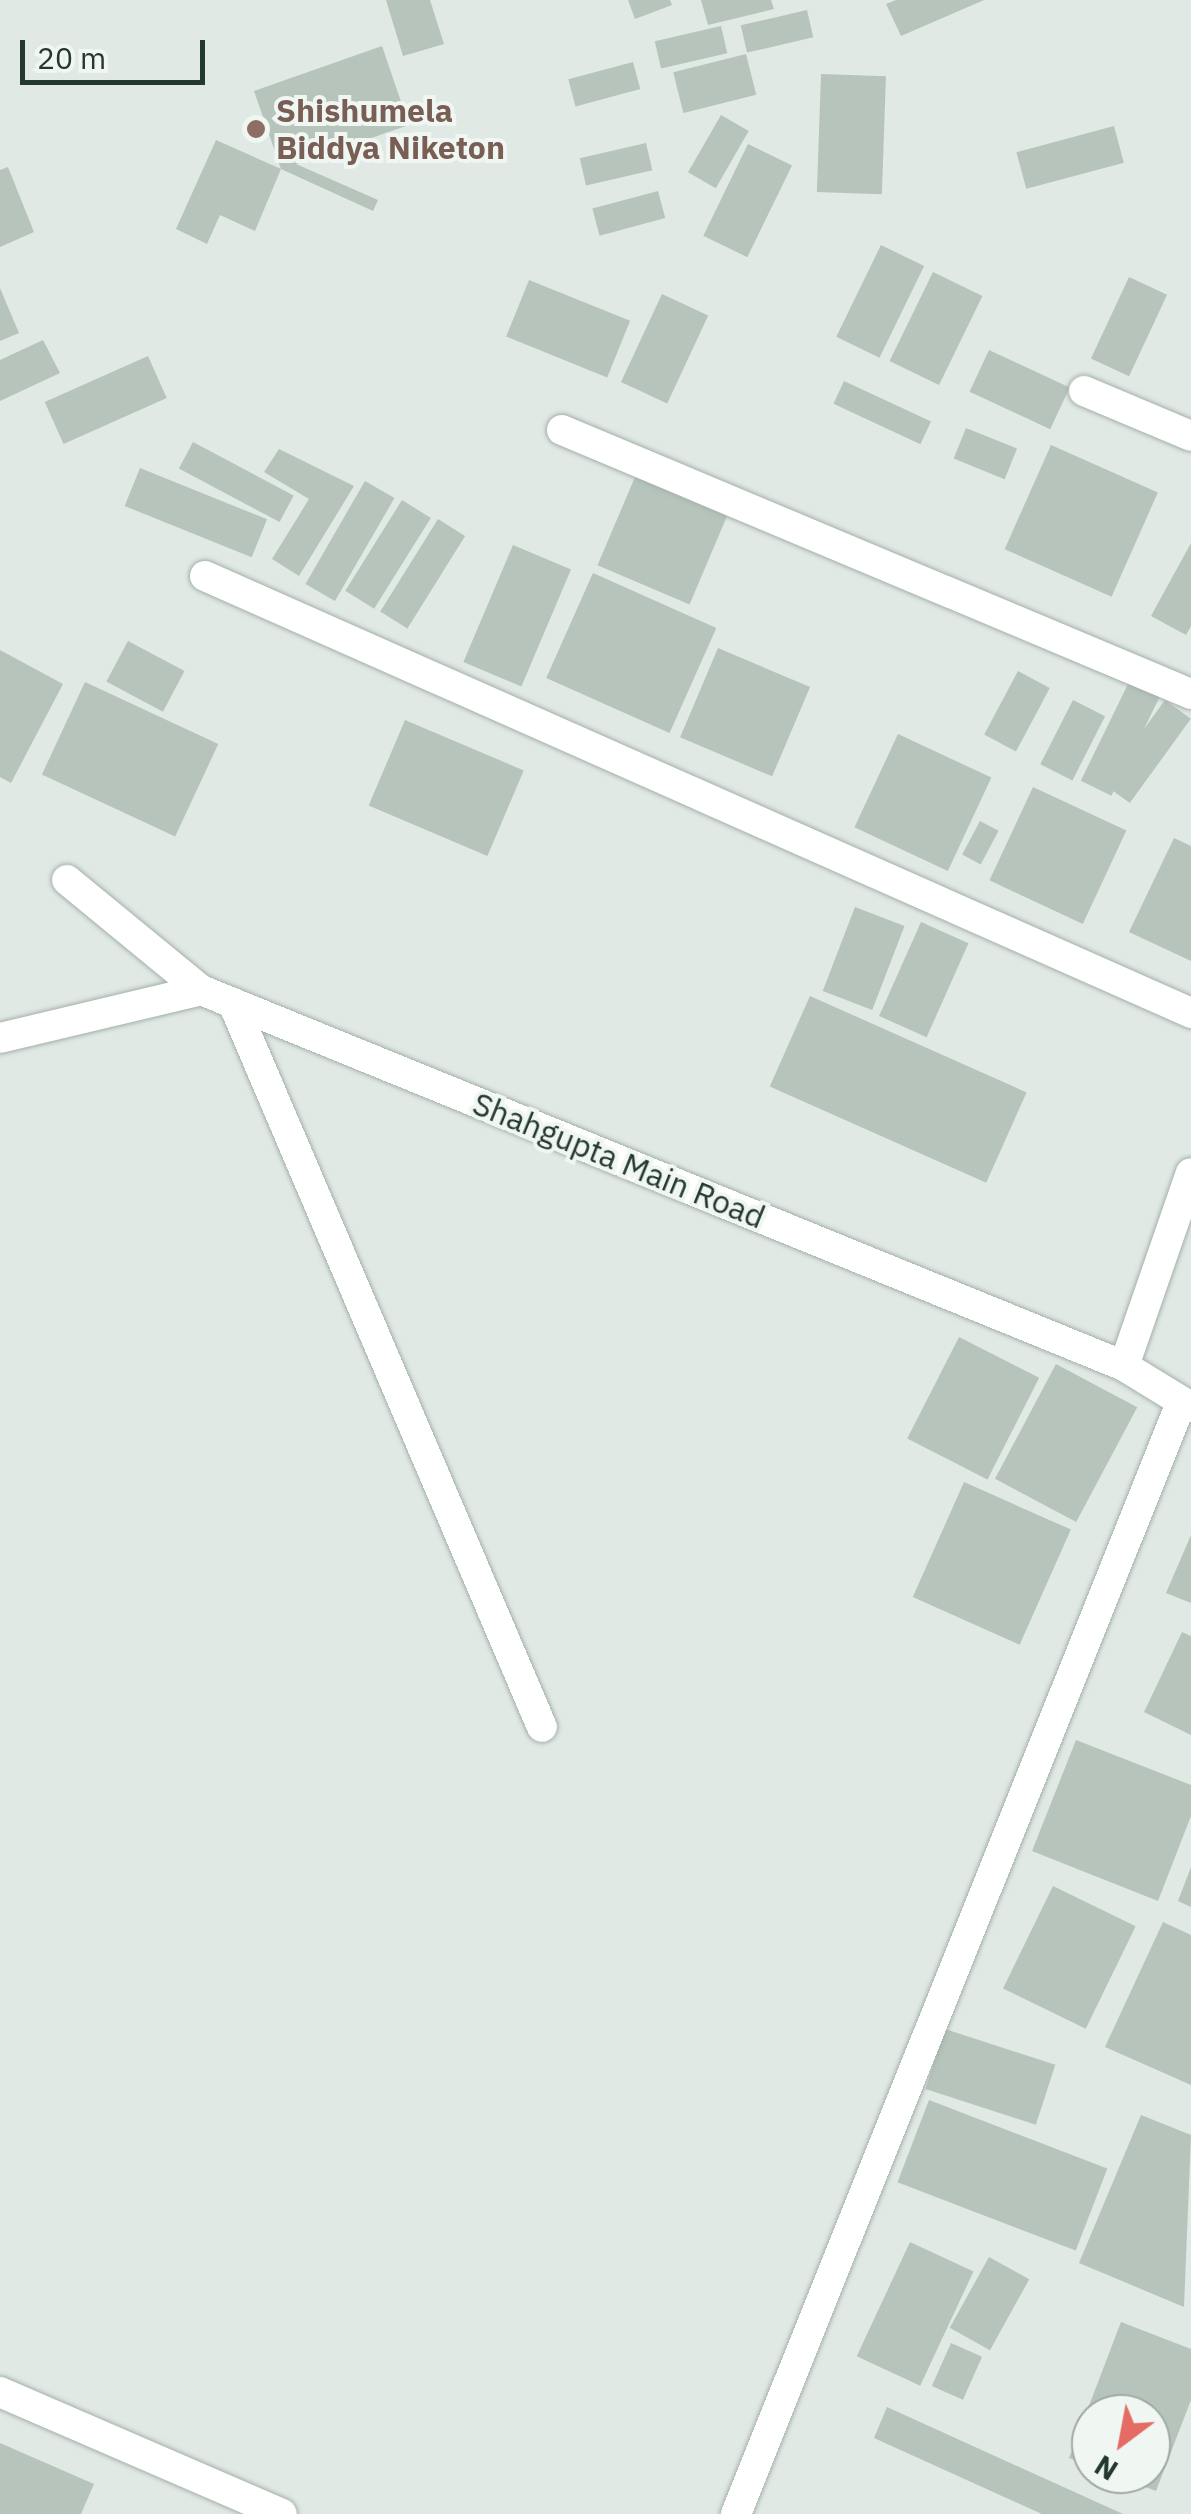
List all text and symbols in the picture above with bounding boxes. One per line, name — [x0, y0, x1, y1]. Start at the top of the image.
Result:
scale bar — [25, 20, 210, 82]
text: 20 m — [37, 38, 106, 77]
place label: Shishumela Biddya Niketon — [276, 92, 505, 167]
marker: Shishumela Biddya Niketon — [245, 118, 267, 140]
street label: Shahgupta Main Road — [467, 1084, 771, 1236]
north arrow — [1071, 2394, 1171, 2494]
text: N — [1087, 2447, 1124, 2489]

